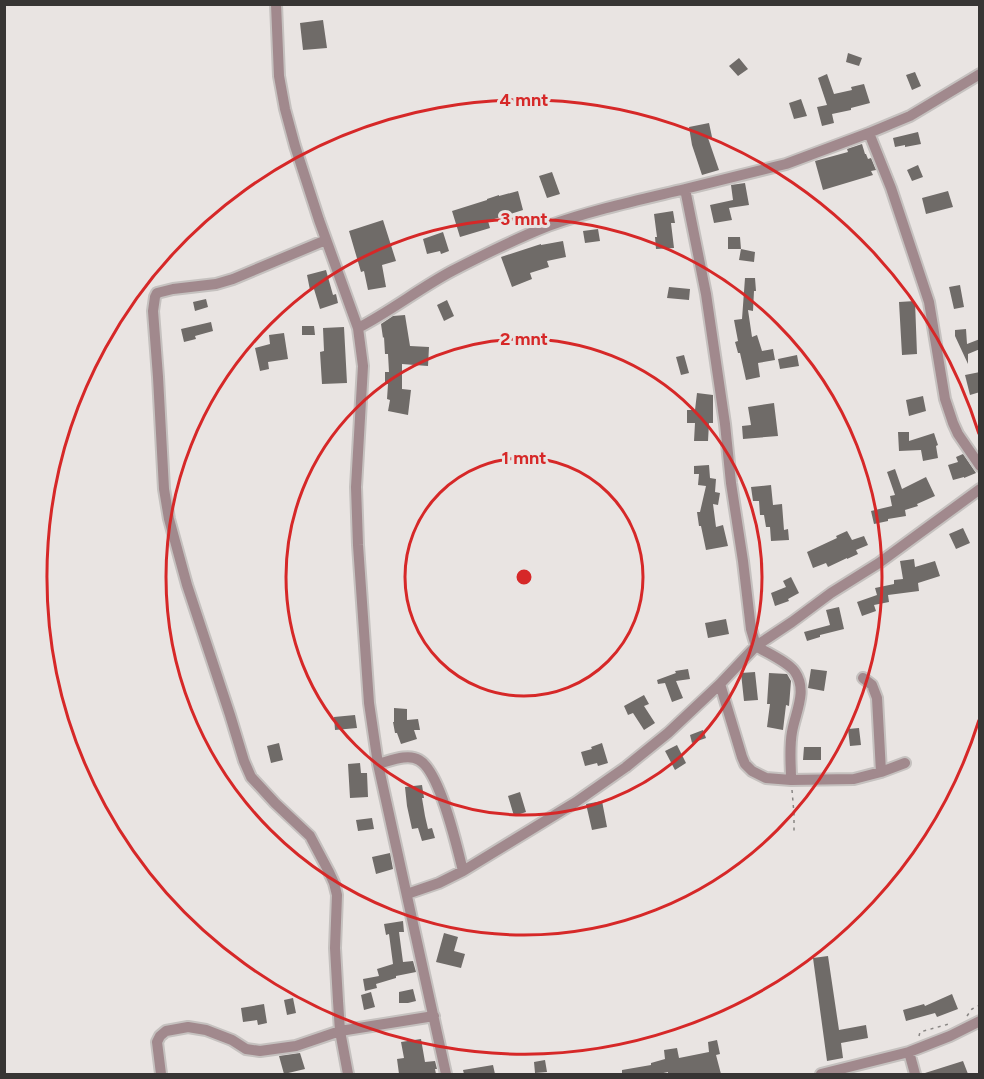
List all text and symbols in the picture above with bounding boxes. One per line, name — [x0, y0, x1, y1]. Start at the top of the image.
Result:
text: 4 mnt — [500, 89, 548, 111]
text: 3 mnt — [500, 208, 548, 230]
text: 2 mnt — [500, 328, 548, 350]
text: 1 mnt — [501, 447, 547, 469]
centre of rings — [514, 567, 534, 587]

